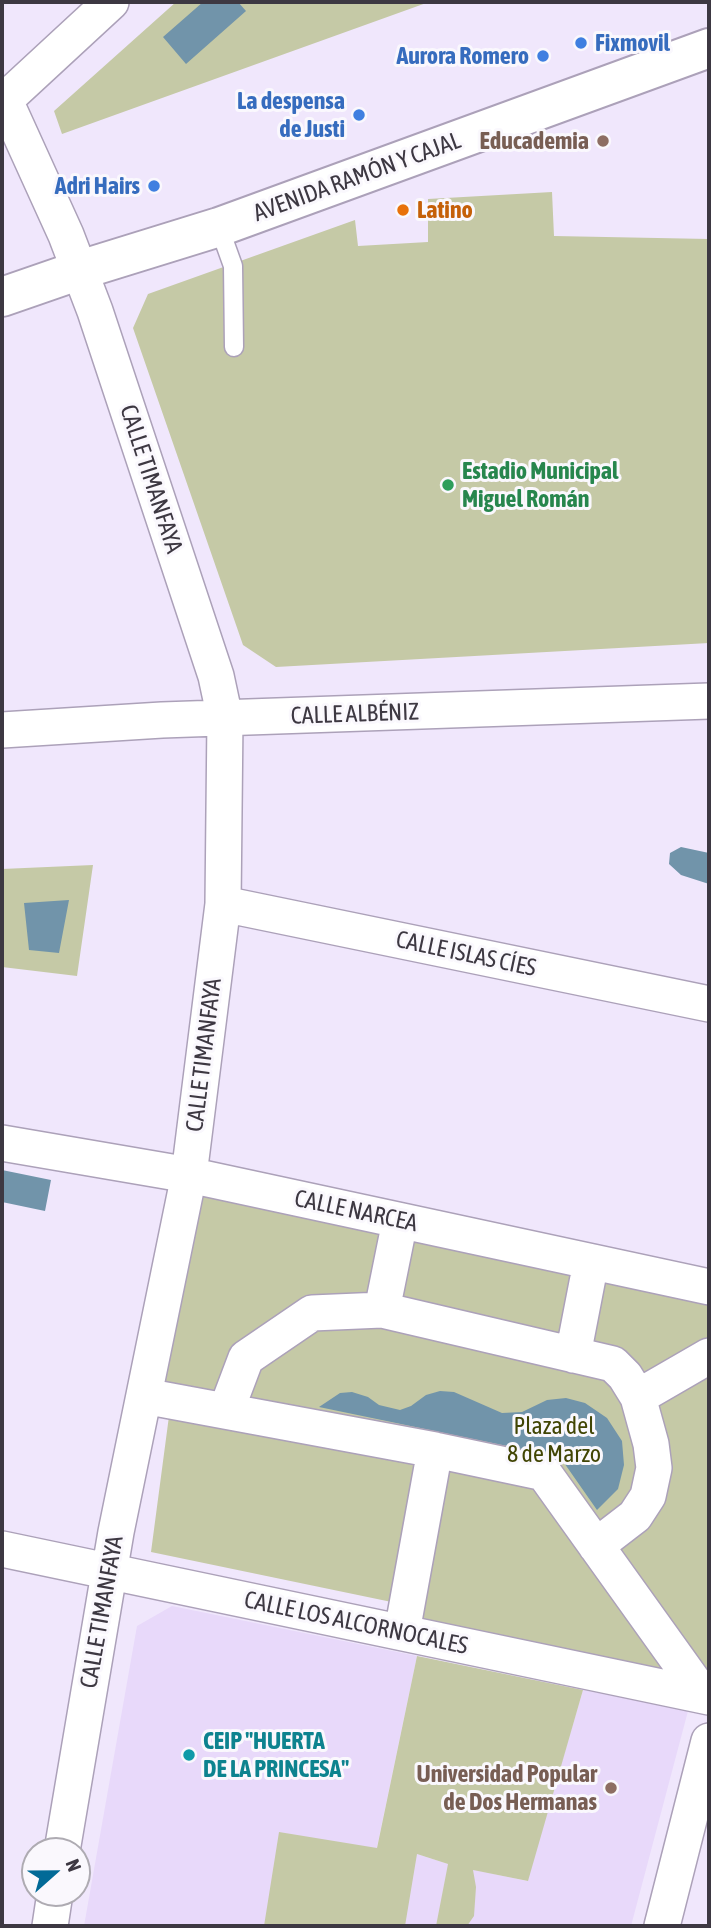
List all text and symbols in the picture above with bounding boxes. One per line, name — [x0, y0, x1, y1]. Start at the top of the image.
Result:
place label: Fixmovil — [595, 29, 670, 57]
marker: Fixmovil — [573, 35, 589, 51]
place label: Aurora Romero — [396, 42, 529, 70]
marker: Aurora Romero — [535, 48, 551, 64]
place label: La despensa de Justi — [237, 87, 345, 143]
marker: La despensa de Justi — [351, 107, 367, 123]
street label: AVENIDA RAMÓN Y CAJAL — [249, 126, 465, 228]
place label: Educademia — [480, 127, 589, 155]
marker: Educademia — [595, 133, 611, 149]
place label: Adri Hairs — [55, 172, 140, 200]
marker: Adri Hairs — [146, 178, 162, 194]
place label: Latino — [417, 196, 473, 224]
marker: Latino — [395, 202, 411, 218]
street label: CALLE TIMANFAYA — [113, 401, 189, 557]
place label: Estadio Municipal Miguel Román — [462, 457, 618, 513]
marker: Estadio Municipal Miguel Román — [440, 477, 456, 493]
street label: CALLE ALBÉNIZ — [290, 697, 420, 731]
street label: CALLE ISLAS CÍES — [393, 925, 539, 983]
street label: CALLE TIMANFAYA — [180, 977, 228, 1133]
street label: CALLE NARCEA — [292, 1184, 420, 1238]
park label: Plaza del 8 de Marzo — [507, 1412, 601, 1468]
street label: CALLE TIMANFAYA — [74, 1534, 130, 1690]
street label: CALLE LOS ALCORNOCALES — [241, 1585, 471, 1661]
place label: CEIP "HUERTA DE LA PRINCESA" — [203, 1727, 349, 1783]
marker: CEIP "HUERTA DE LA PRINCESA" — [181, 1747, 197, 1763]
place label: Universidad Popular de Dos Hermanas — [416, 1760, 597, 1816]
marker: Universidad Popular de Dos Hermanas — [603, 1780, 619, 1796]
north arrow — [21, 1837, 91, 1907]
text: N — [61, 1856, 86, 1874]

